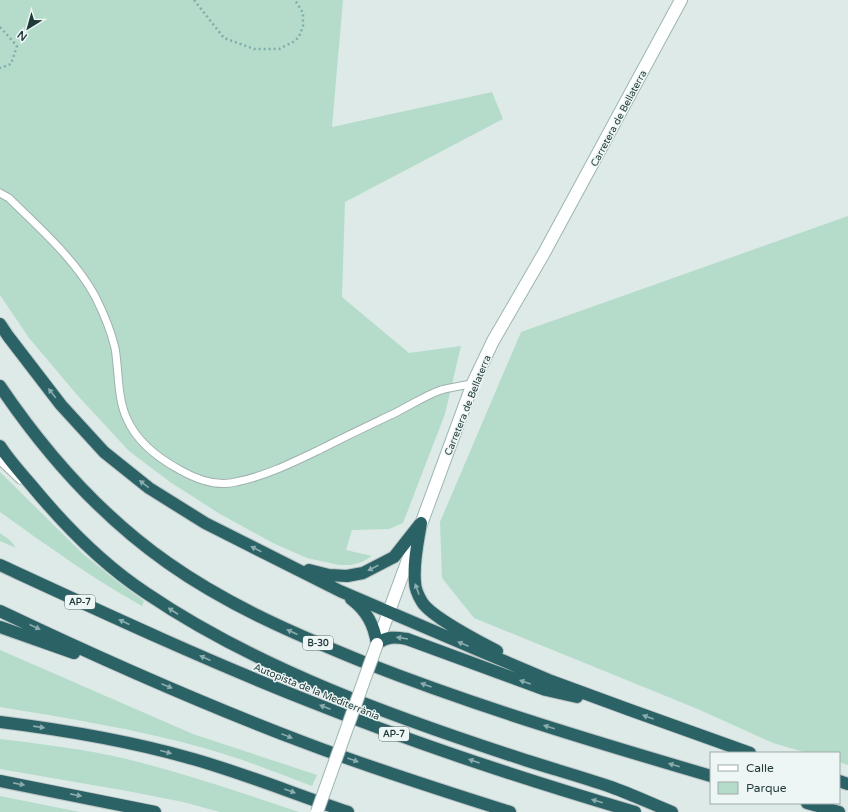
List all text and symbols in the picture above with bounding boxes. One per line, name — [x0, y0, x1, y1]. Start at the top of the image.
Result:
north arrow — [8, 8, 48, 48]
text: N — [15, 28, 30, 43]
street label: Carretera de Bellaterra — [588, 68, 649, 169]
street label: Carretera de Bellaterra — [442, 353, 494, 457]
one-way arrow — [47, 387, 56, 398]
one-way arrow — [138, 480, 149, 488]
one-way arrow — [250, 546, 262, 552]
one-way arrow — [367, 565, 379, 571]
one-way arrow — [414, 583, 420, 595]
road number: AP-7 — [65, 595, 95, 609]
one-way arrow — [167, 607, 179, 614]
one-way arrow — [118, 619, 130, 625]
one-way arrow — [30, 624, 41, 630]
one-way arrow — [287, 629, 298, 635]
one-way arrow — [396, 635, 409, 641]
road number: B-30 — [303, 636, 333, 650]
one-way arrow — [458, 641, 469, 647]
one-way arrow — [199, 655, 210, 661]
street label: Autopista de la Mediterrània — [252, 661, 381, 723]
one-way arrow — [518, 679, 530, 685]
one-way arrow — [420, 682, 432, 688]
one-way arrow — [161, 684, 173, 690]
one-way arrow — [319, 704, 331, 710]
one-way arrow — [642, 714, 654, 720]
one-way arrow — [33, 724, 45, 730]
one-way arrow — [543, 724, 555, 730]
road number: AP-7 — [379, 727, 409, 741]
one-way arrow — [281, 733, 293, 739]
one-way arrow — [160, 749, 172, 755]
legend — [710, 752, 840, 804]
one-way arrow — [348, 758, 360, 764]
one-way arrow — [467, 758, 479, 764]
text: Calle — [746, 761, 774, 775]
one-way arrow — [667, 762, 679, 768]
one-way arrow — [13, 781, 25, 787]
text: Parque — [746, 781, 787, 795]
one-way arrow — [285, 789, 297, 795]
one-way arrow — [70, 793, 82, 799]
one-way arrow — [591, 798, 603, 804]

